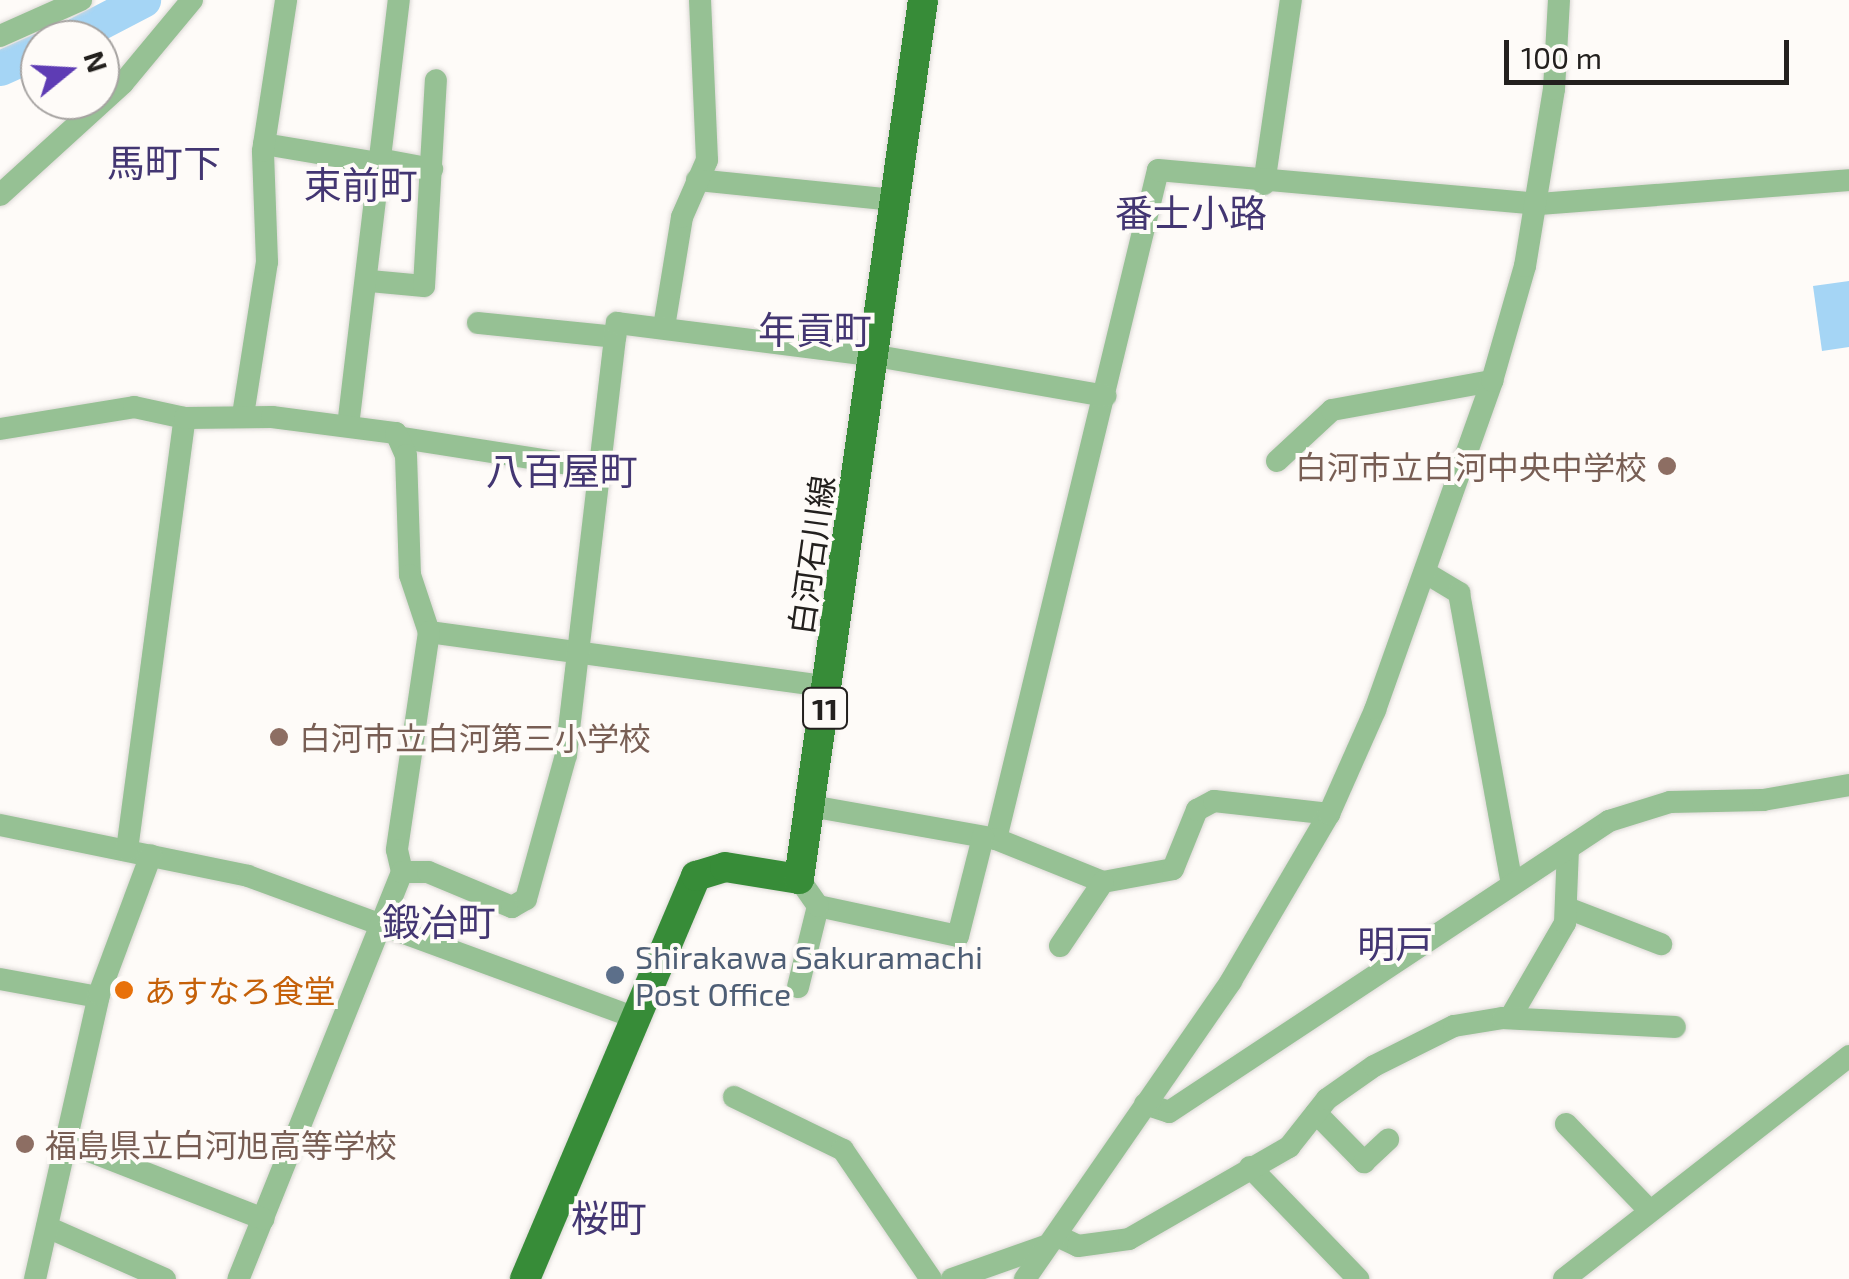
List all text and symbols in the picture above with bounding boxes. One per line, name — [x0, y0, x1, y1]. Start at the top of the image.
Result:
north arrow — [20, 20, 120, 120]
scale bar — [1509, 20, 1794, 82]
text: 100 m — [1521, 39, 1602, 75]
text: N — [77, 46, 116, 76]
district label: 馬町下 — [107, 140, 221, 186]
district label: 束前町 — [304, 162, 418, 208]
district label: 番士小路 — [1115, 190, 1267, 236]
district label: 年貢町 — [758, 307, 872, 353]
place label: 白河市立白河中央中学校 — [1295, 447, 1647, 485]
district label: 八百屋町 — [486, 448, 638, 494]
marker: 白河市立白河中央中学校 — [1656, 455, 1678, 477]
street label: 白河石川線 — [781, 473, 841, 637]
road number: 11 — [800, 683, 850, 733]
place label: 白河市立白河第三小学校 — [299, 718, 651, 756]
marker: 白河市立白河第三小学校 — [268, 726, 290, 748]
district label: 鍛冶町 — [382, 899, 496, 945]
district label: 明戸 — [1357, 921, 1433, 967]
place label: Shirakawa Sakuramachi Post Office — [635, 938, 983, 1013]
marker: Shirakawa Sakuramachi Post Office — [604, 964, 626, 986]
place label: あすなろ食堂 — [144, 971, 336, 1009]
marker: あすなろ食堂 — [113, 979, 135, 1001]
place label: 福島県立白河旭高等学校 — [45, 1125, 397, 1163]
marker: 福島県立白河旭高等学校 — [14, 1133, 36, 1155]
district label: 桜町 — [571, 1195, 647, 1241]

